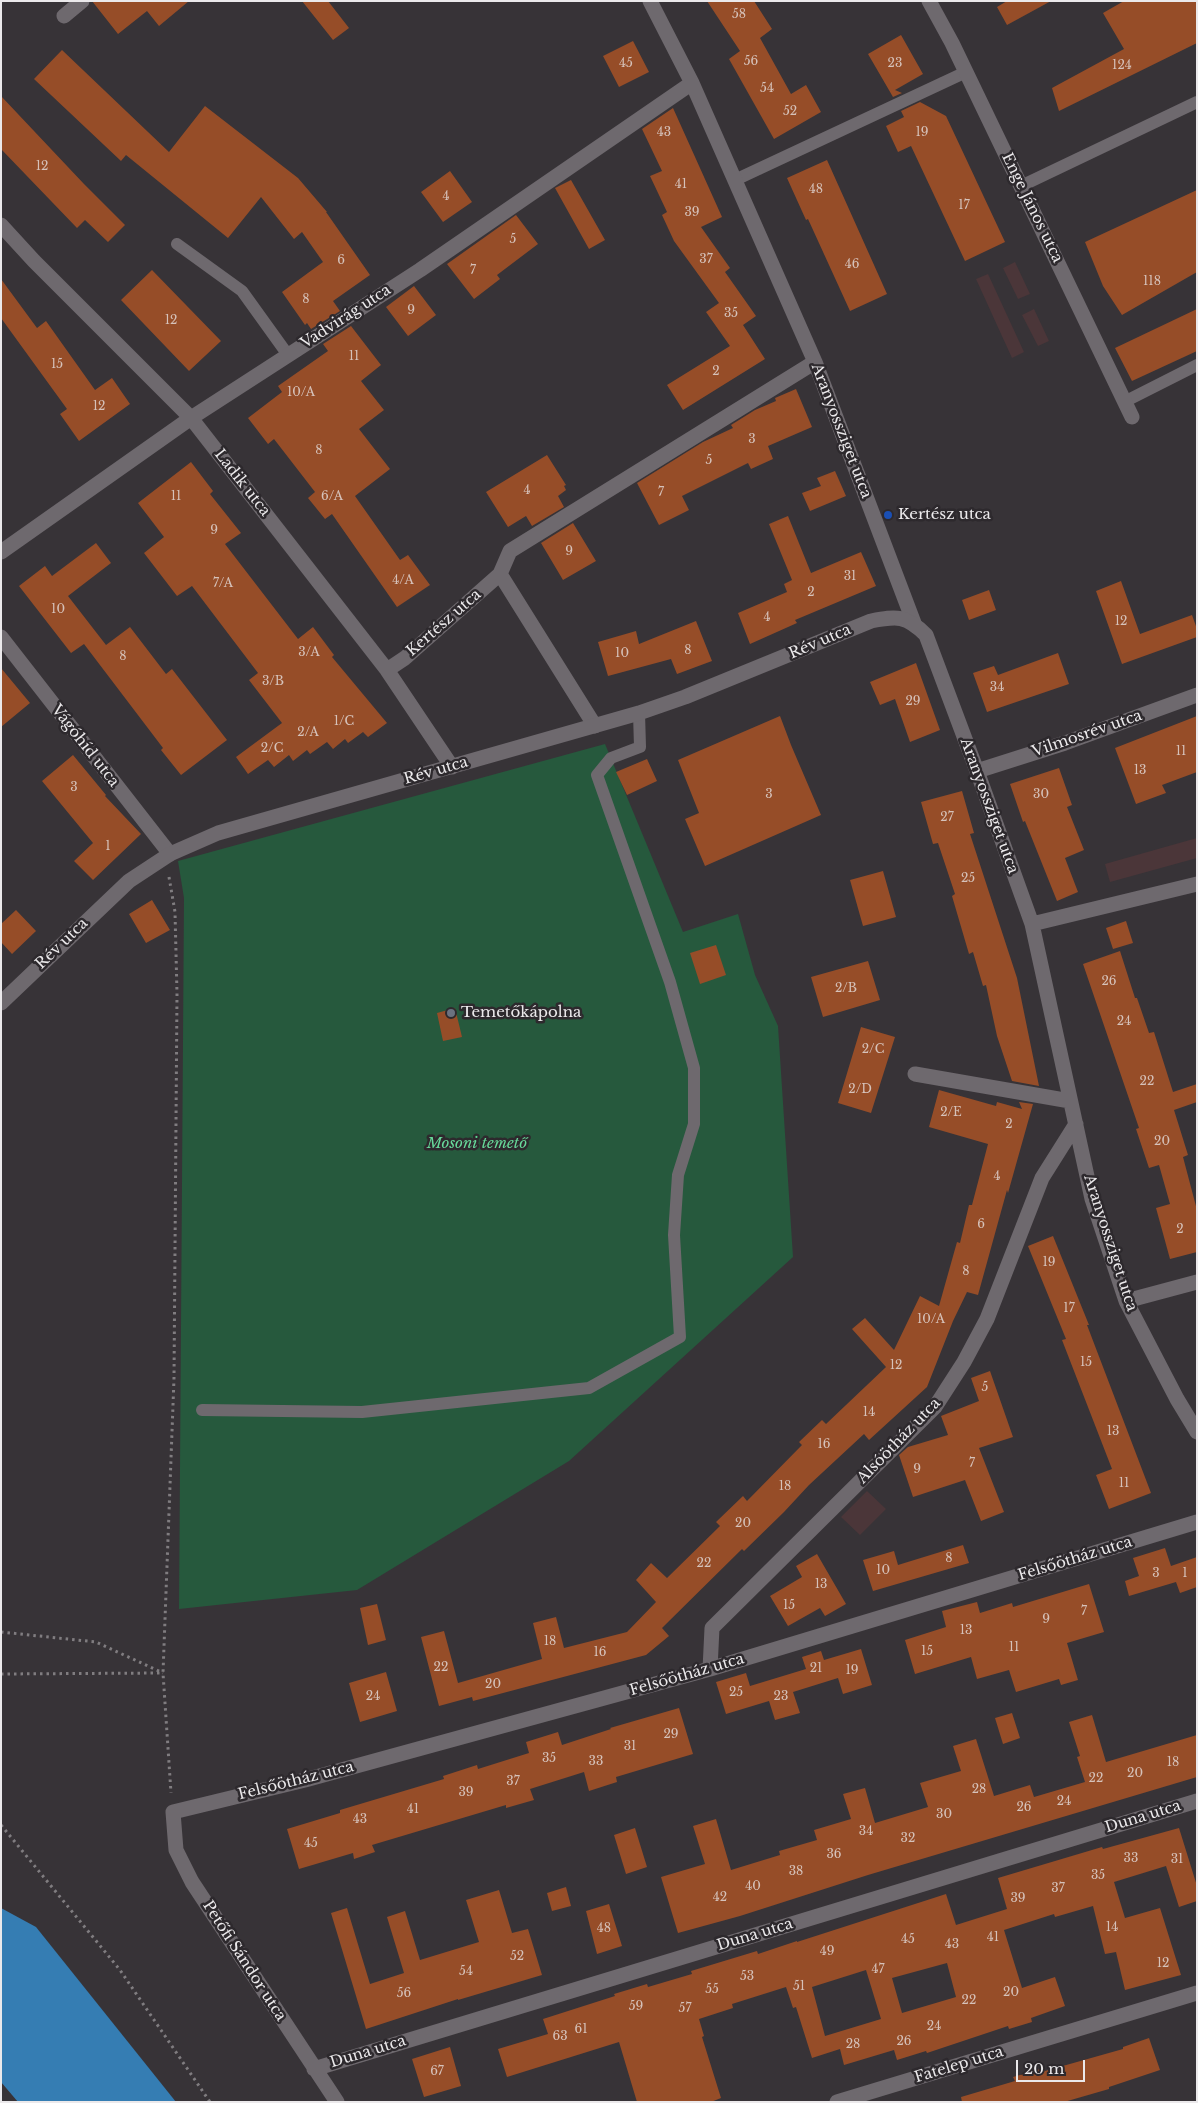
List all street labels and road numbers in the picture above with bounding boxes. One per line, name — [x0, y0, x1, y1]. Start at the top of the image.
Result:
street label: Enge János utca — [998, 150, 1066, 266]
street label: Vadvirág utca — [298, 281, 394, 353]
street label: Aranyossziget utca — [807, 361, 875, 501]
street label: Ladik utca — [210, 446, 274, 520]
street label: Kertész utca — [403, 586, 485, 660]
street label: Rév utca — [786, 621, 854, 663]
street label: Vágóhíd utca — [47, 701, 123, 791]
street label: Vilmosrév utca — [1030, 707, 1144, 761]
street label: Aranyossziget utca — [956, 736, 1022, 876]
street label: Rév utca — [402, 753, 470, 789]
street label: Rév utca — [32, 915, 92, 973]
street label: Aranyossziget utca — [1079, 1172, 1141, 1314]
street label: Alsóötház utca — [854, 1394, 944, 1488]
street label: Felsőötház utca — [1016, 1533, 1134, 1585]
street label: Felsőötház utca — [628, 1650, 746, 1700]
street label: Felsőötház utca — [236, 1758, 356, 1804]
street label: Duna utca — [1103, 1797, 1183, 1837]
street label: Petőfi Sándor utca — [198, 1897, 290, 2025]
street label: Duna utca — [715, 1915, 795, 1955]
street label: Duna utca — [328, 2032, 408, 2072]
street label: Fatelep utca — [912, 2043, 1006, 2087]

